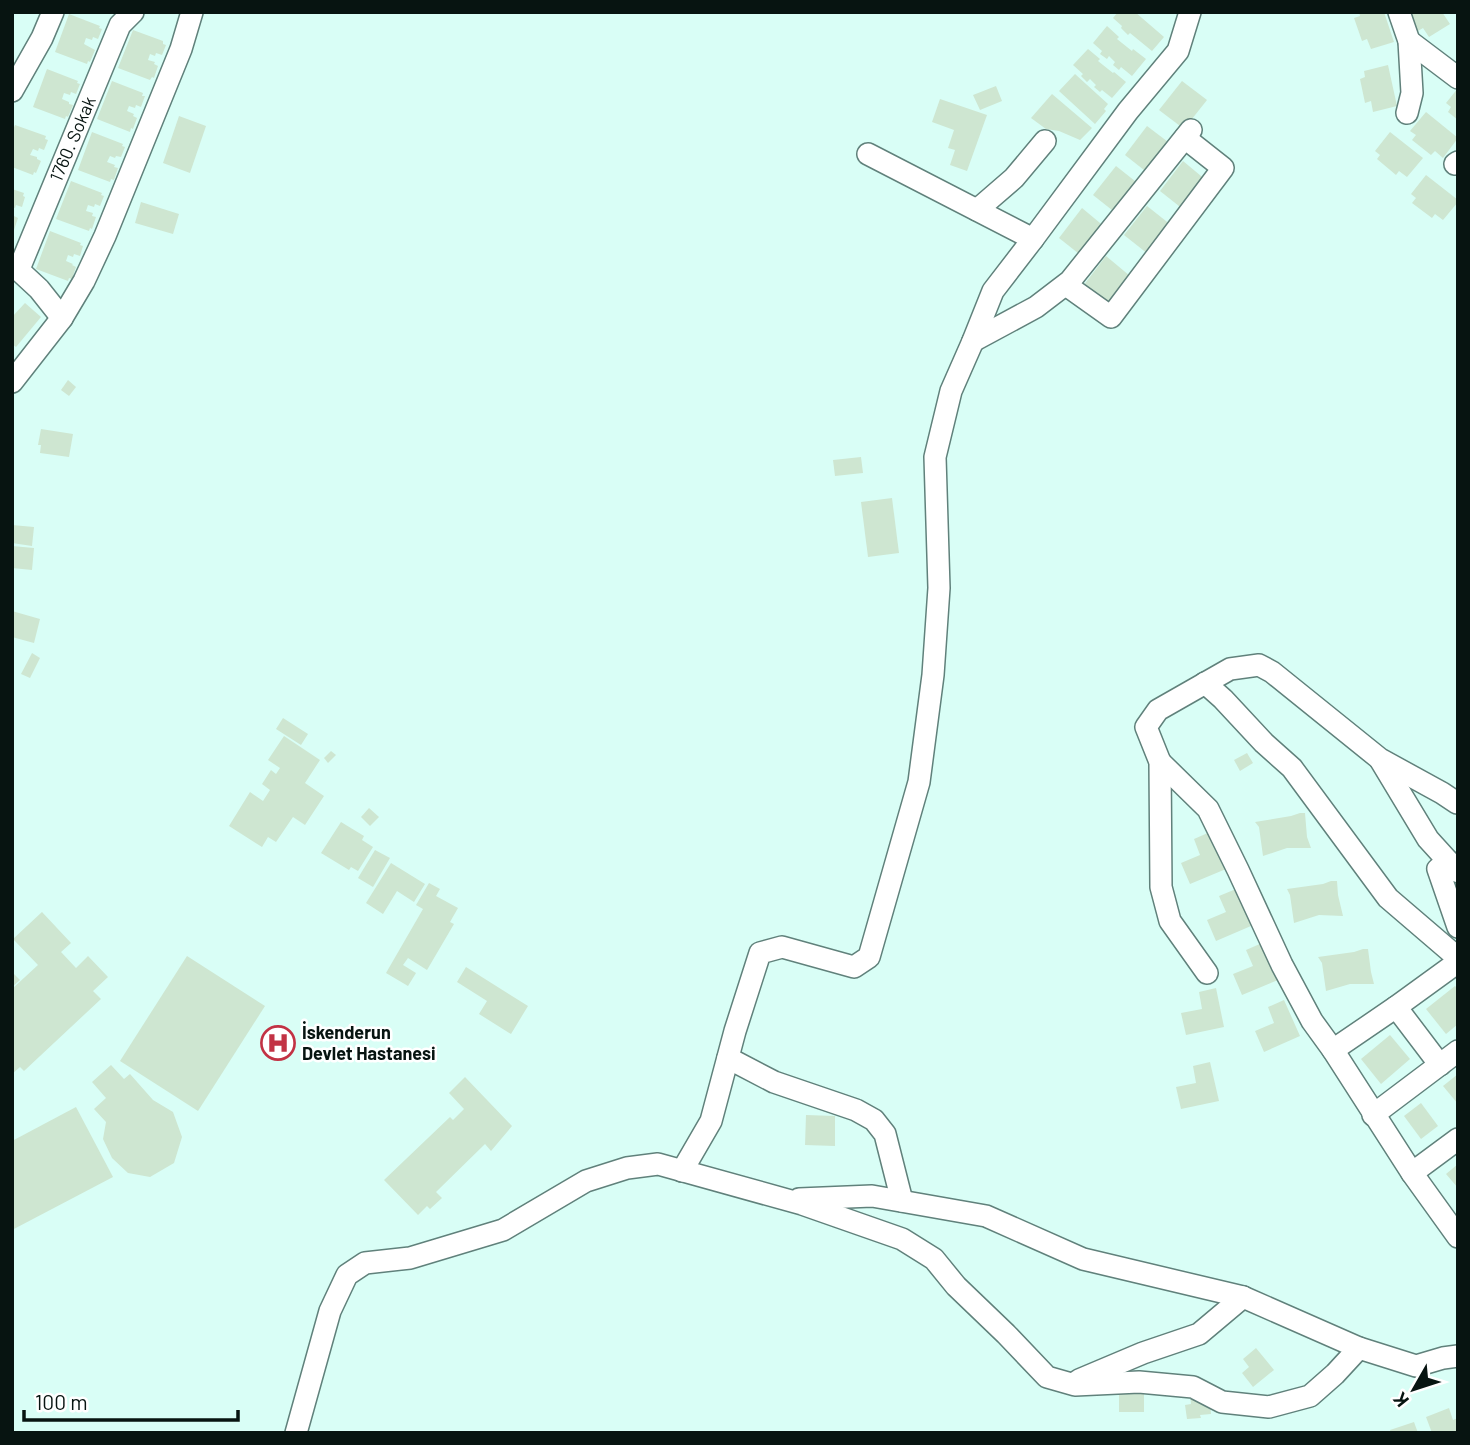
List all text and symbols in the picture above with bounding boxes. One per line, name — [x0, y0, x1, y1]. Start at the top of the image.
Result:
street label: 1760. Sokak — [44, 93, 100, 184]
place label: İskenderun Devlet Hastanesi — [302, 1021, 436, 1064]
hospital icon: İskenderun Devlet Hastanesi — [259, 1024, 297, 1062]
north arrow — [1379, 1354, 1449, 1424]
scale bar — [24, 1378, 238, 1422]
text: K — [1388, 1388, 1413, 1412]
text: 100 m — [35, 1389, 88, 1414]

